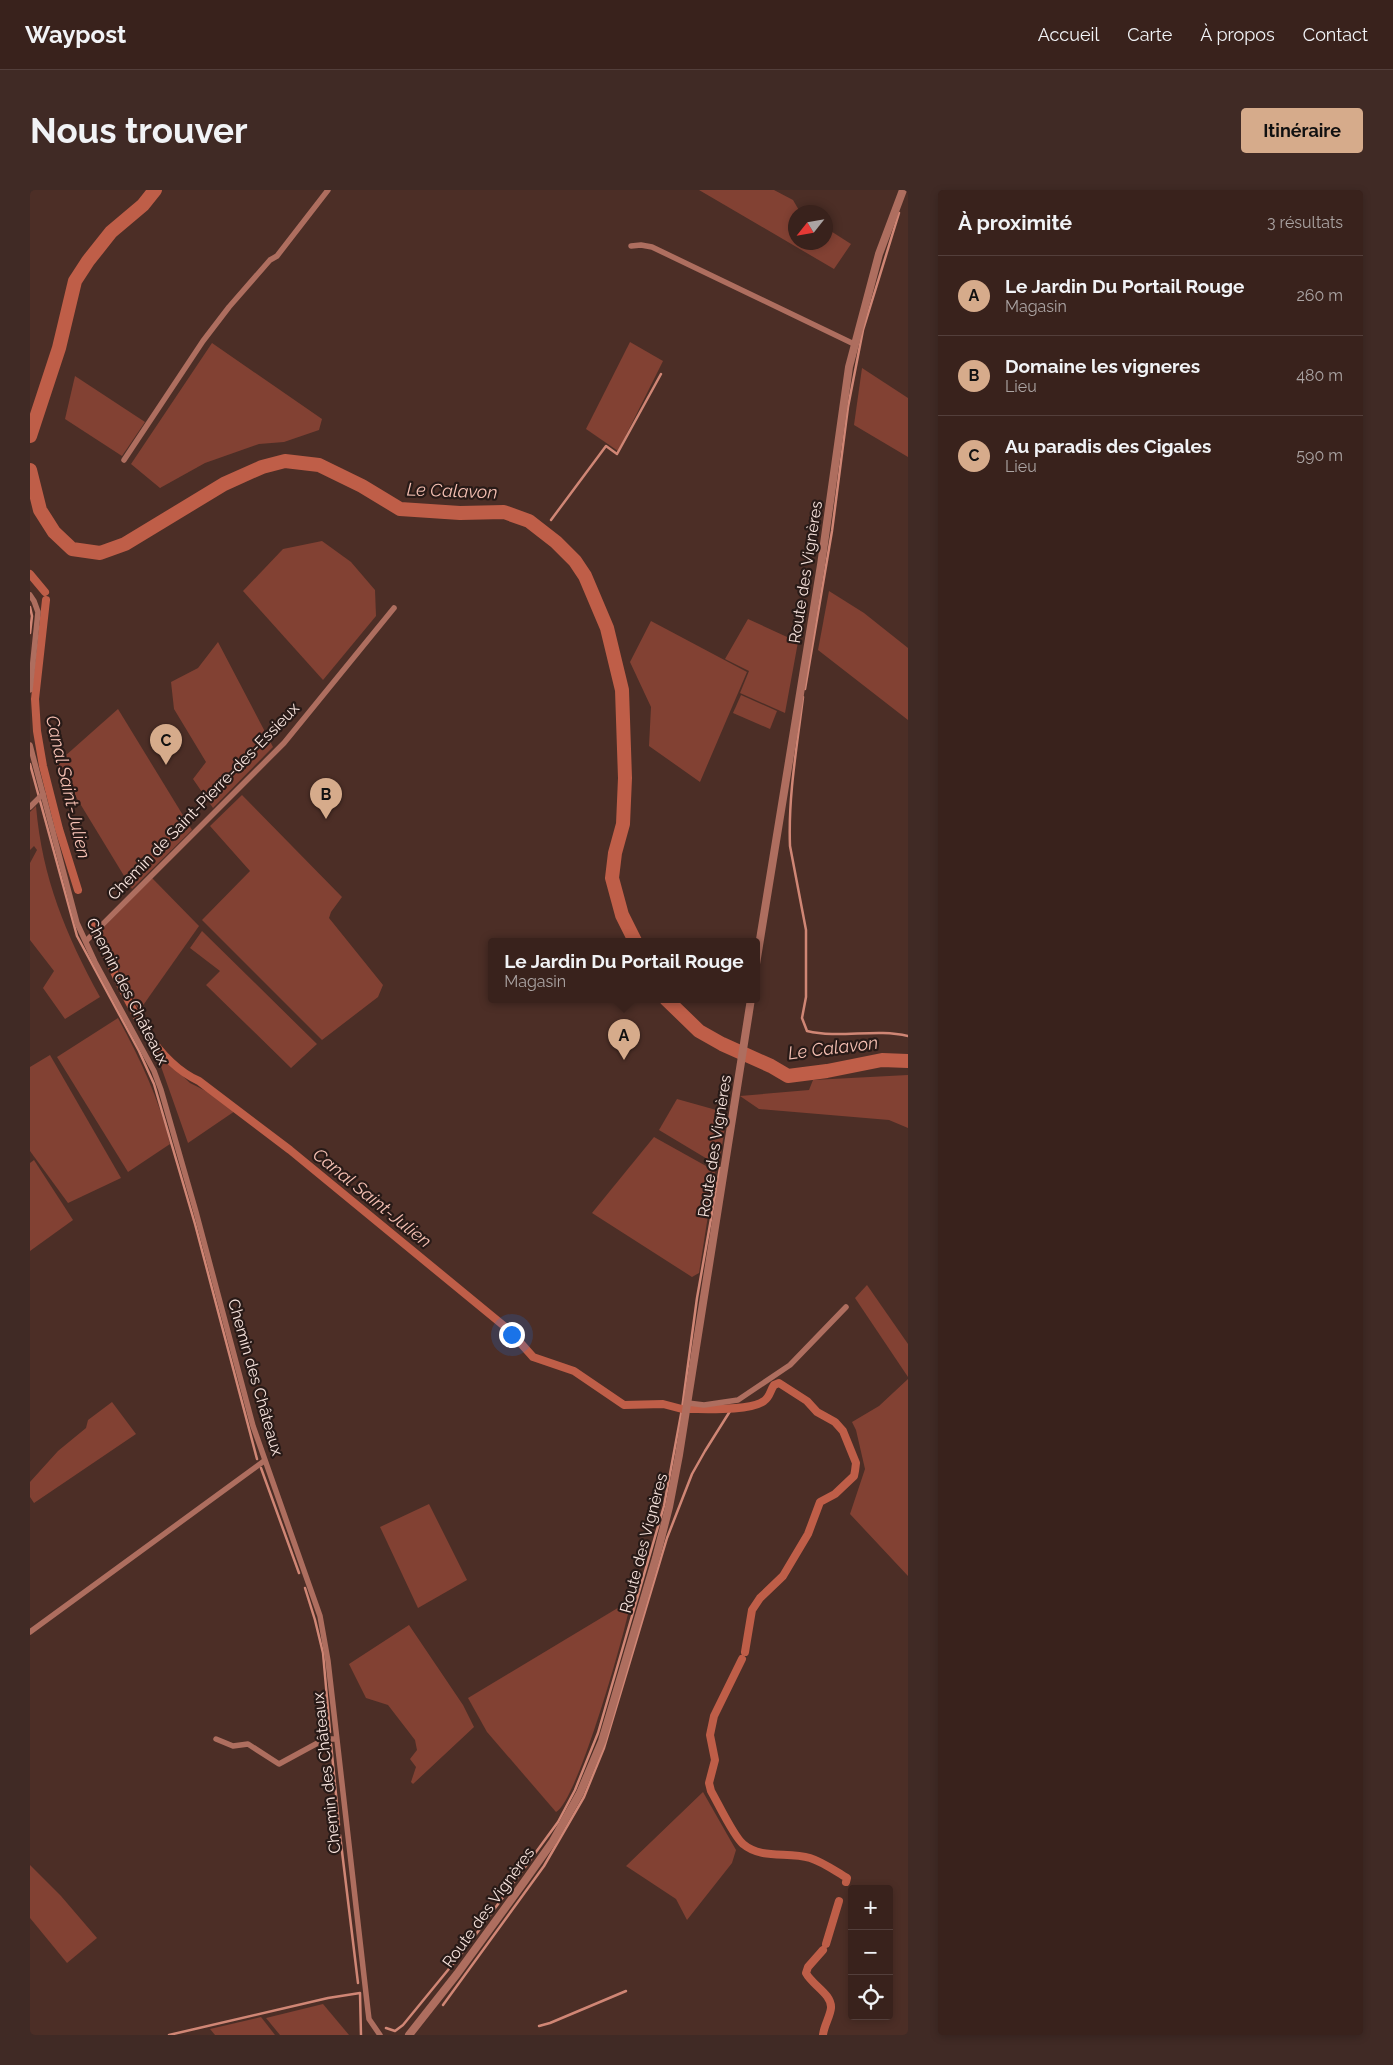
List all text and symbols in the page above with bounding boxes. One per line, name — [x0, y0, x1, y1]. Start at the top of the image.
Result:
text: Waypost — [25, 20, 126, 49]
text: Accueil — [1038, 24, 1099, 45]
text: Carte — [1127, 24, 1172, 45]
text: À propos — [1200, 24, 1275, 45]
text: Contact — [1303, 24, 1368, 45]
button: Itinéraire — [1241, 108, 1363, 153]
text: Nous trouver — [30, 110, 248, 151]
north arrow — [788, 205, 833, 250]
text: À proximité — [958, 210, 1072, 235]
text: 3 résultats — [1267, 213, 1343, 232]
text: Le Jardin Du Portail Rouge — [1005, 275, 1244, 297]
text: A — [969, 286, 979, 305]
text: 260 m — [1296, 286, 1343, 305]
text: Magasin — [1005, 297, 1067, 316]
text: Domaine les vigneres — [1005, 355, 1200, 377]
text: B — [969, 366, 979, 385]
text: 480 m — [1296, 366, 1343, 385]
text: Lieu — [1005, 377, 1037, 396]
text: Au paradis des Cigales — [1005, 435, 1211, 457]
text: C — [969, 446, 979, 465]
text: 590 m — [1296, 446, 1343, 465]
text: Lieu — [1005, 457, 1037, 476]
water label: Le Calavon — [406, 478, 498, 503]
street label: Route des Vignères — [785, 499, 826, 645]
street label: Chemin de Saint-Pierre-des-Essieux — [103, 698, 303, 904]
water label: Canal Saint-Julien — [42, 713, 95, 861]
pin: C — [150, 724, 182, 765]
pin: B — [310, 778, 342, 819]
street label: Chemin des Châteaux — [82, 915, 173, 1068]
popup — [488, 938, 760, 1003]
text: Le Jardin Du Portail Rouge — [504, 950, 744, 972]
text: Magasin — [504, 972, 566, 991]
pin: A — [608, 1019, 640, 1060]
water label: Le Calavon — [787, 1032, 879, 1063]
street label: Route des Vignères — [694, 1073, 735, 1219]
water label: Canal Saint-Julien — [309, 1143, 436, 1252]
street label: Chemin des Châteaux — [224, 1297, 287, 1458]
your location — [499, 1322, 525, 1348]
street label: Route des Vignères — [616, 1471, 671, 1615]
street label: Chemin des Châteaux — [309, 1691, 344, 1855]
street label: Route des Vignères — [438, 1843, 539, 1971]
map controls — [848, 1885, 893, 2020]
button: + — [848, 1885, 893, 1930]
button: − — [848, 1930, 893, 1975]
button: locate — [848, 1975, 893, 2020]

